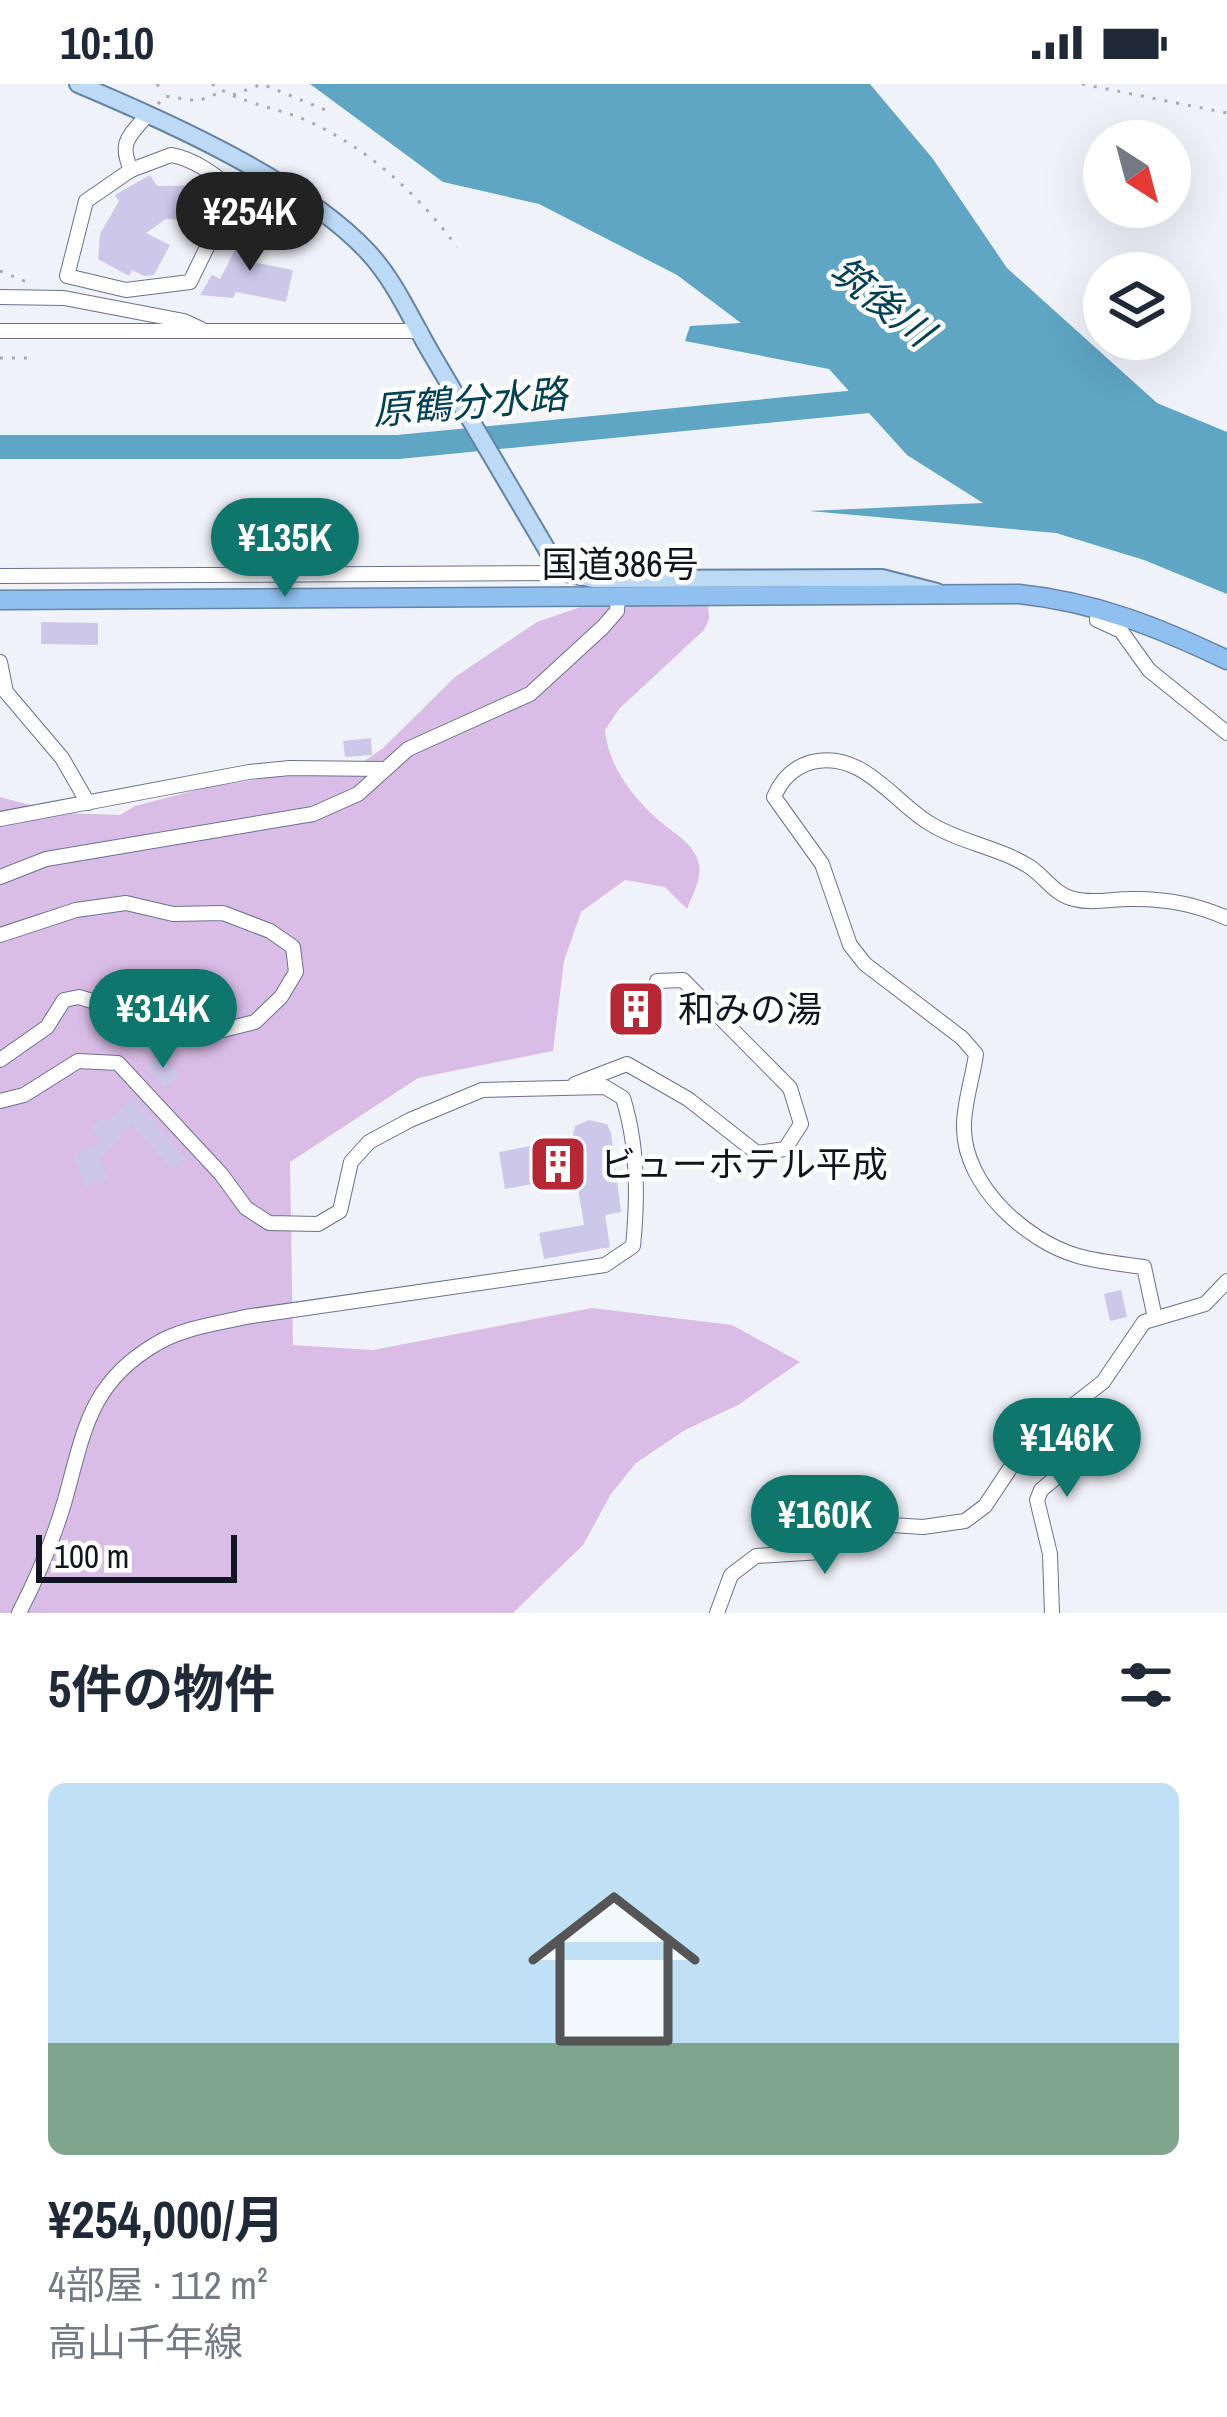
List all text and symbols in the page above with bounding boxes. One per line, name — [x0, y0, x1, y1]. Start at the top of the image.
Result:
text: 10:10 — [60, 12, 154, 73]
north arrow — [1083, 120, 1191, 228]
map controls — [1083, 120, 1191, 360]
pin: ¥254K — [166, 172, 334, 274]
text: ¥254K — [203, 185, 297, 237]
water label: 筑後川 — [820, 244, 947, 360]
button: layers — [1083, 252, 1191, 360]
water label: 原鶴分水路 — [371, 367, 572, 436]
pin: ¥135K — [201, 498, 369, 600]
text: ¥135K — [238, 511, 332, 563]
street label: 国道386号 — [541, 540, 699, 588]
pin: ¥314K — [79, 969, 247, 1071]
building icon: 和みの湯 — [605, 978, 667, 1040]
text: ¥314K — [116, 982, 210, 1034]
place label: 和みの湯 — [678, 985, 822, 1033]
building icon: ビューホテル平成 — [527, 1133, 589, 1195]
place label: ビューホテル平成 — [600, 1140, 888, 1188]
pin: ¥146K — [983, 1398, 1151, 1500]
text: ¥146K — [1020, 1411, 1114, 1463]
pin: ¥160K — [741, 1475, 909, 1577]
text: ¥160K — [778, 1488, 872, 1540]
scale bar — [36, 1529, 237, 1582]
text: 100 m — [54, 1534, 129, 1578]
icon: filters — [1113, 1652, 1179, 1718]
text: 5件の物件 — [48, 1654, 275, 1723]
icon: home — [506, 1861, 722, 2077]
text: ¥254,000/月 — [48, 2185, 285, 2254]
text: 4部屋 · 112 m² — [48, 2259, 268, 2311]
text: 高山千年線 — [48, 2316, 243, 2368]

